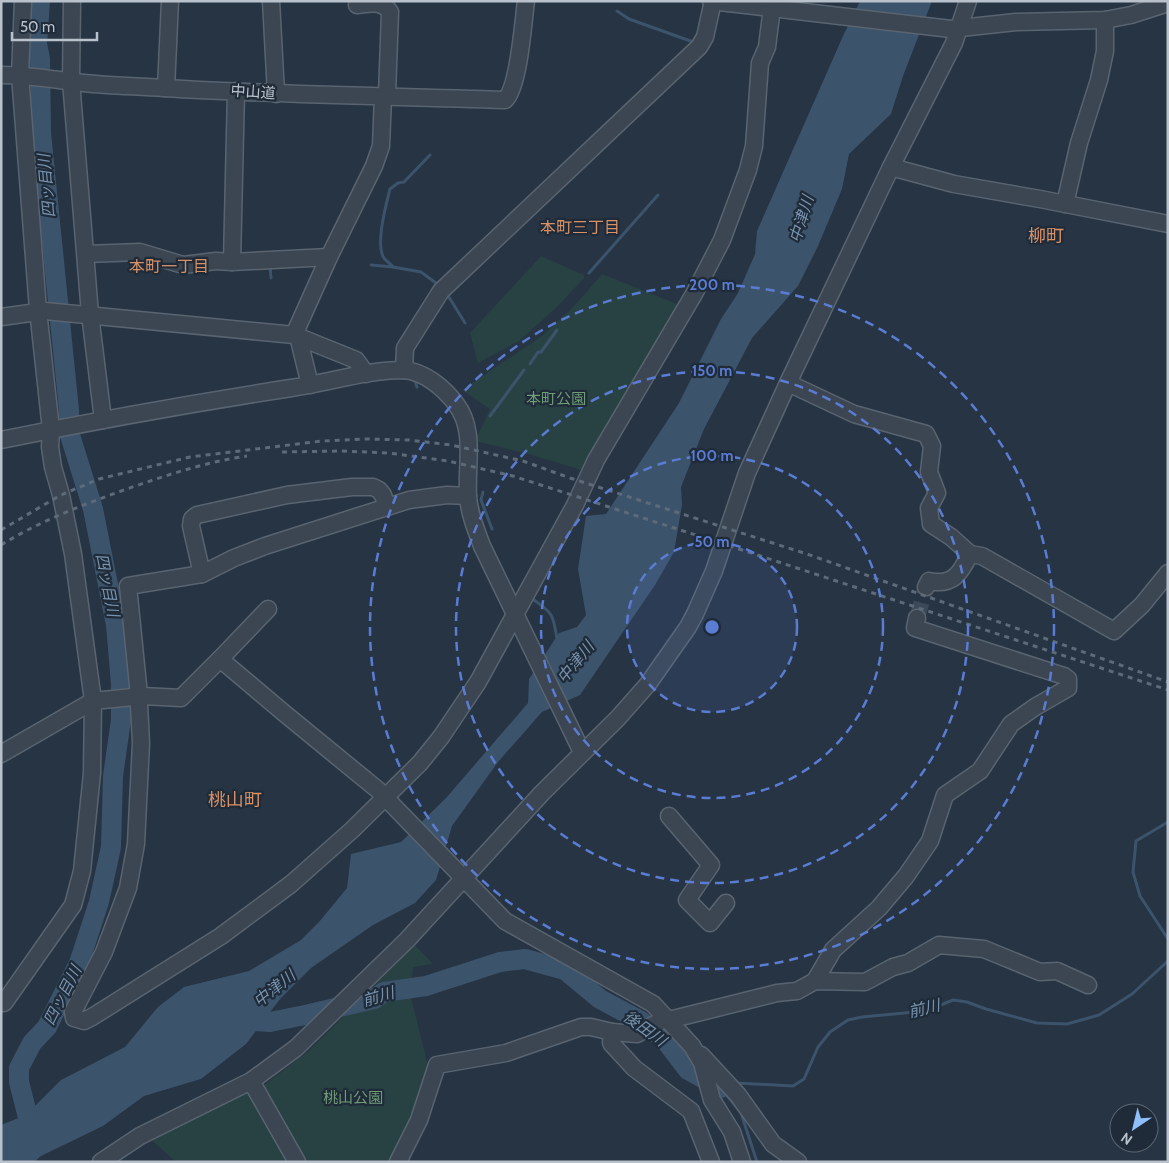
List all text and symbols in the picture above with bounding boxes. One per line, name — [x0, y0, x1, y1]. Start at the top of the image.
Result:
scale bar — [12, 10, 98, 42]
text: 50 m — [20, 18, 55, 36]
street label: 中山道 — [230, 81, 276, 103]
water label: 四ッ目川 — [34, 151, 59, 219]
water label: 中津川 — [785, 192, 818, 245]
district label: 本町三丁目 — [540, 218, 620, 237]
district label: 柳町 — [1028, 225, 1064, 247]
district label: 本町一丁目 — [129, 257, 209, 276]
text: 200 m — [689, 276, 735, 294]
text: 150 m — [692, 362, 732, 380]
park label: 本町公園 — [526, 390, 586, 408]
text: 100 m — [690, 447, 734, 465]
text: 50 m — [694, 533, 730, 551]
water label: 四ッ目川 — [92, 552, 123, 620]
centre of rings — [703, 618, 721, 636]
water label: 中津川 — [553, 636, 599, 687]
district label: 桃山町 — [208, 789, 262, 811]
water label: 四ッ目川 — [39, 961, 86, 1028]
water label: 中津川 — [250, 965, 300, 1011]
water label: 前川 — [360, 982, 398, 1010]
water label: 前川 — [906, 995, 944, 1021]
water label: 後田川 — [620, 1007, 671, 1051]
park label: 桃山公園 — [323, 1089, 383, 1107]
north arrow — [1109, 1103, 1159, 1153]
text: N — [1117, 1128, 1136, 1149]

